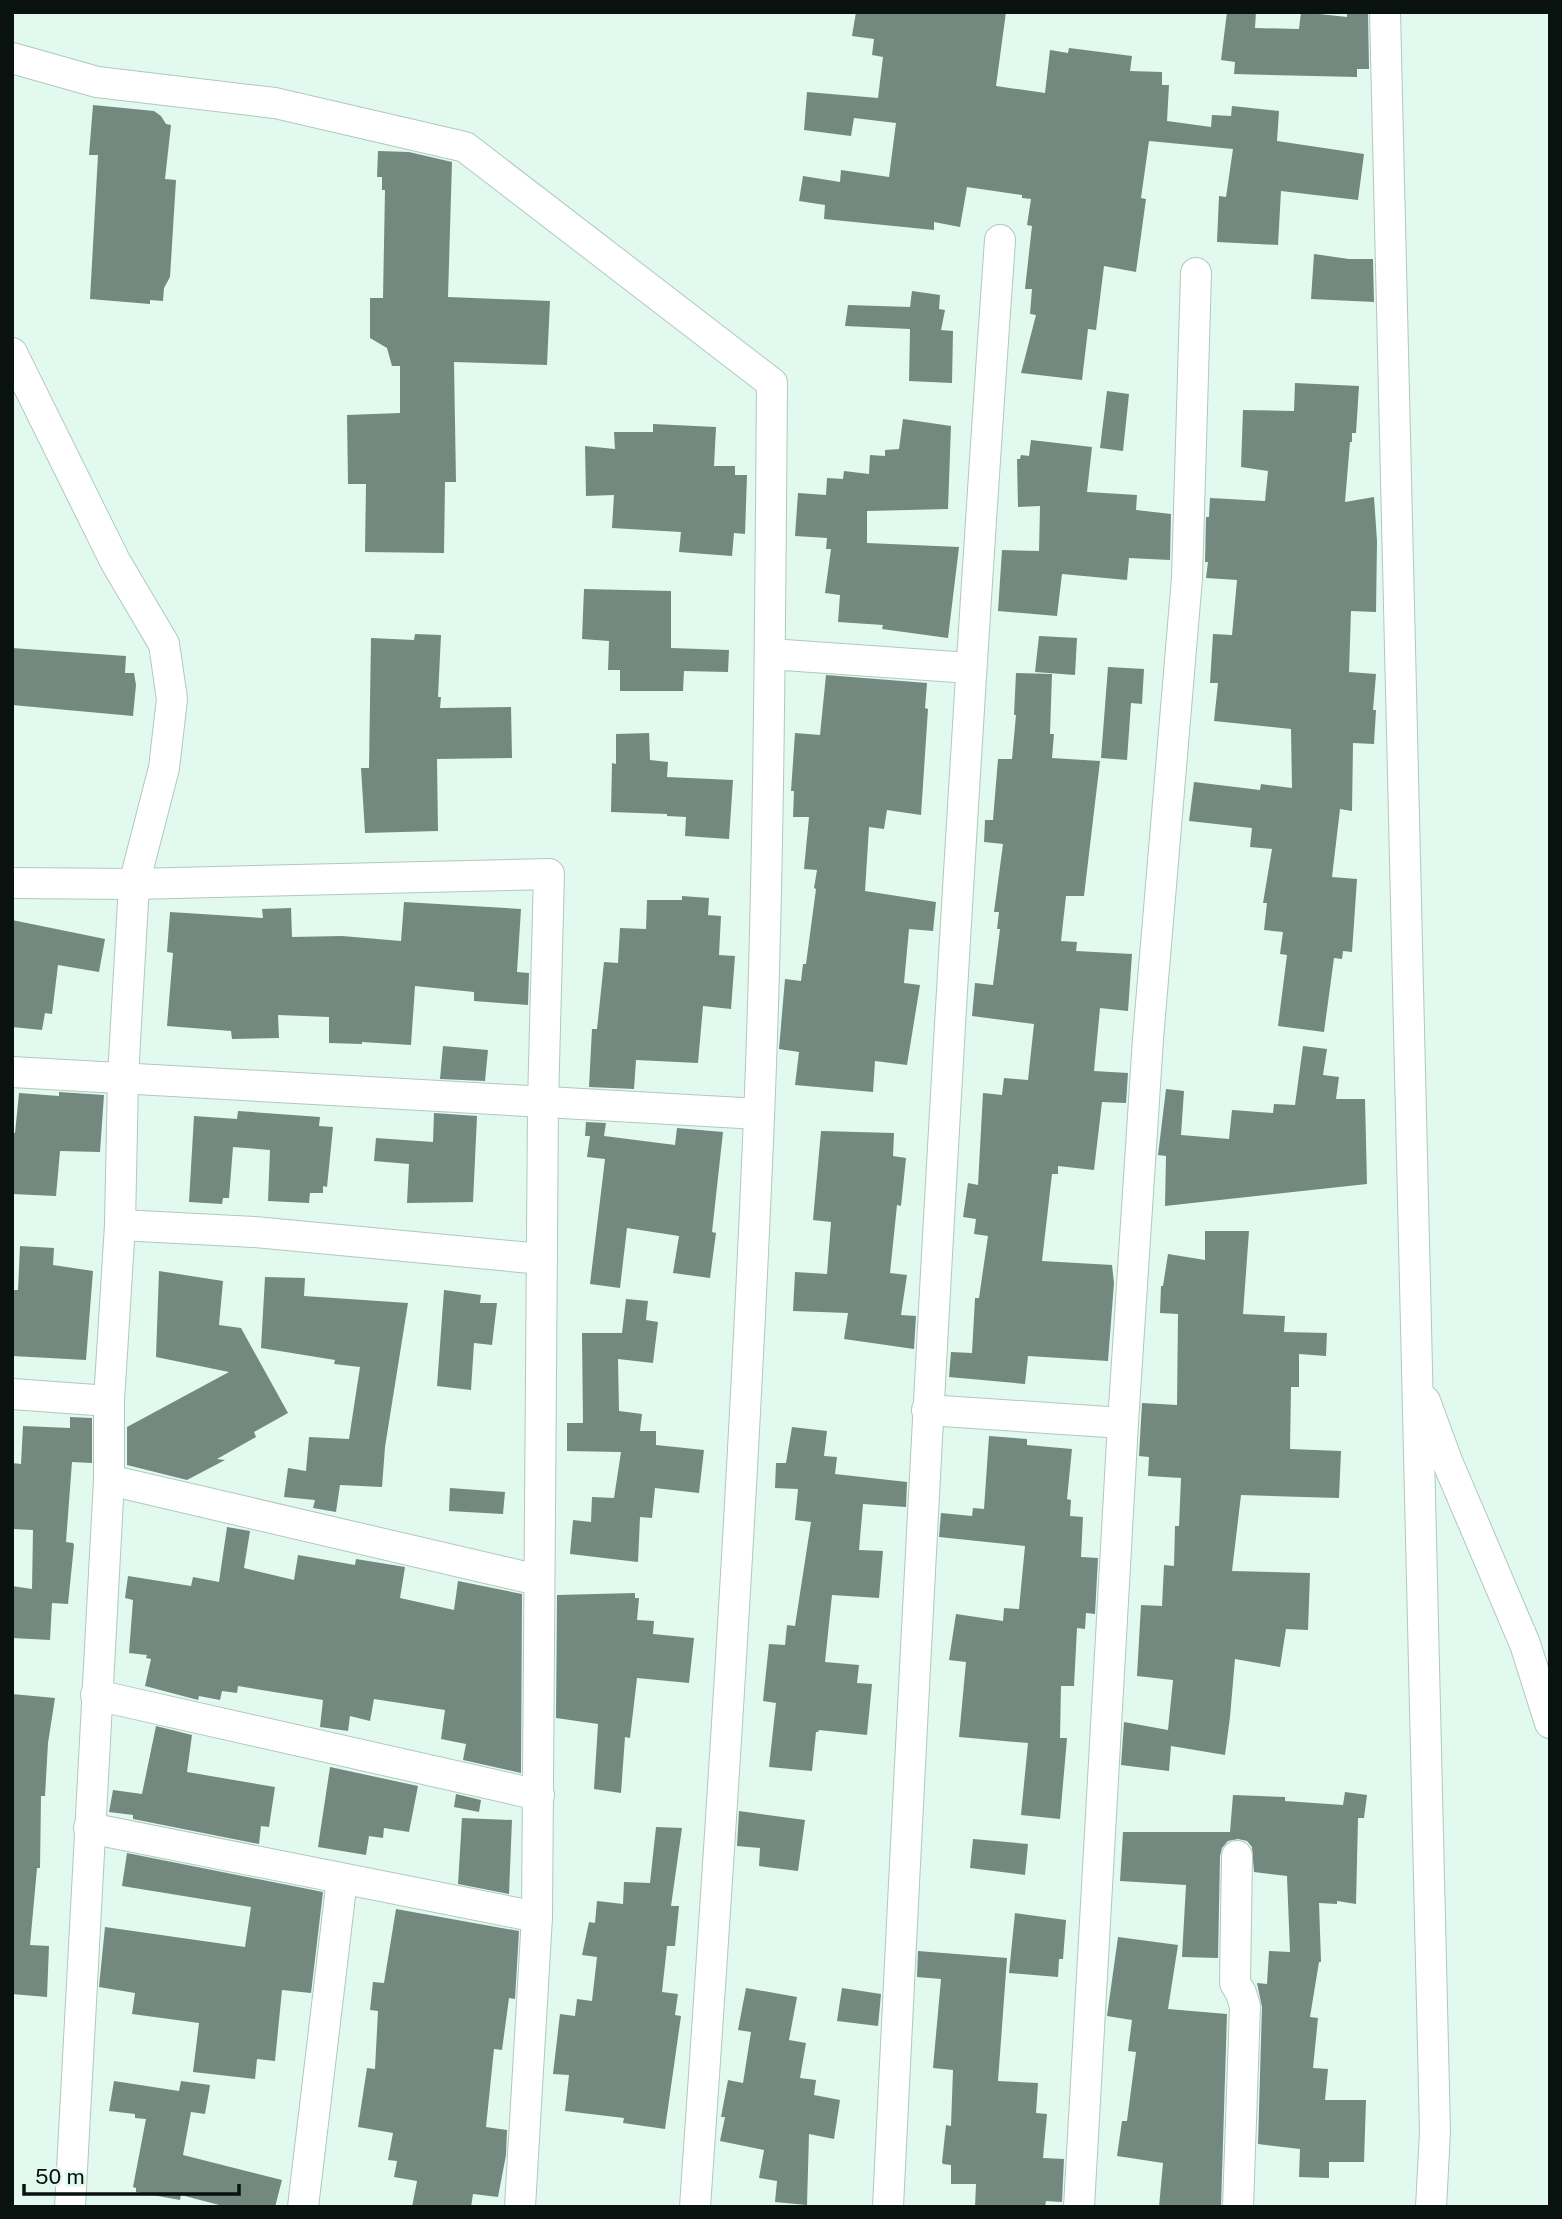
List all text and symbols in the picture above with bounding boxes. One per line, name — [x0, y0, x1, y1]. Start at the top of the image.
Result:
scale bar — [24, 2152, 240, 2196]
text: 50 m — [35, 2164, 85, 2189]

